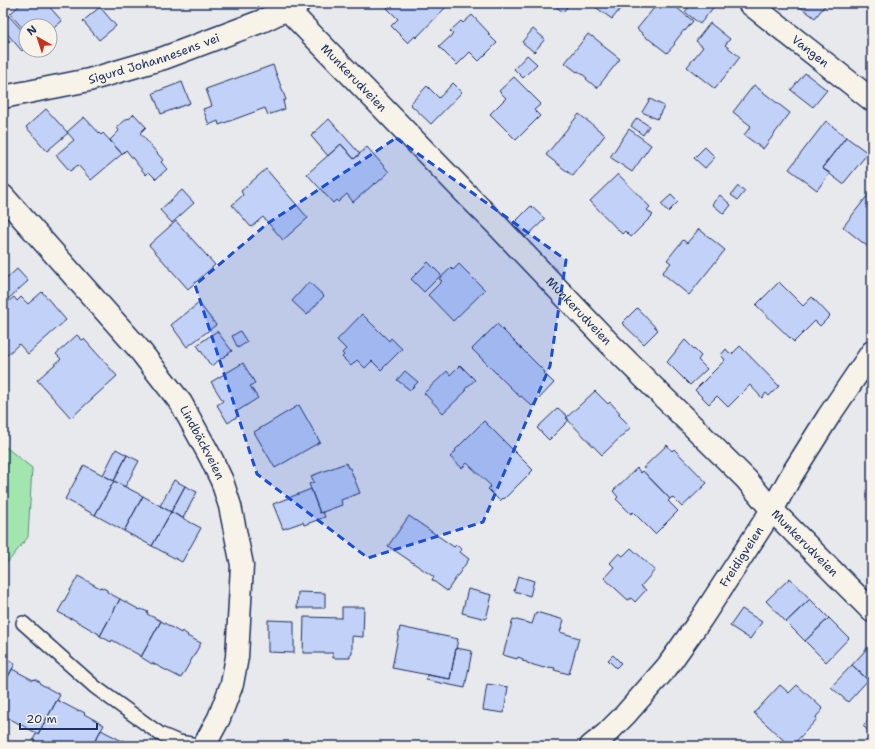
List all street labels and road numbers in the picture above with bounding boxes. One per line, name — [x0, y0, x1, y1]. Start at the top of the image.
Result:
street label: Sigurd Johannesens vei — [86, 30, 222, 88]
street label: Vangen — [788, 32, 832, 71]
street label: Munkerudveien — [317, 41, 390, 115]
street label: Munkerudveien — [542, 274, 615, 349]
street label: Lindbäckveien — [176, 403, 228, 482]
street label: Munkerudveien — [768, 506, 842, 580]
street label: Freidigveien — [716, 523, 767, 590]

